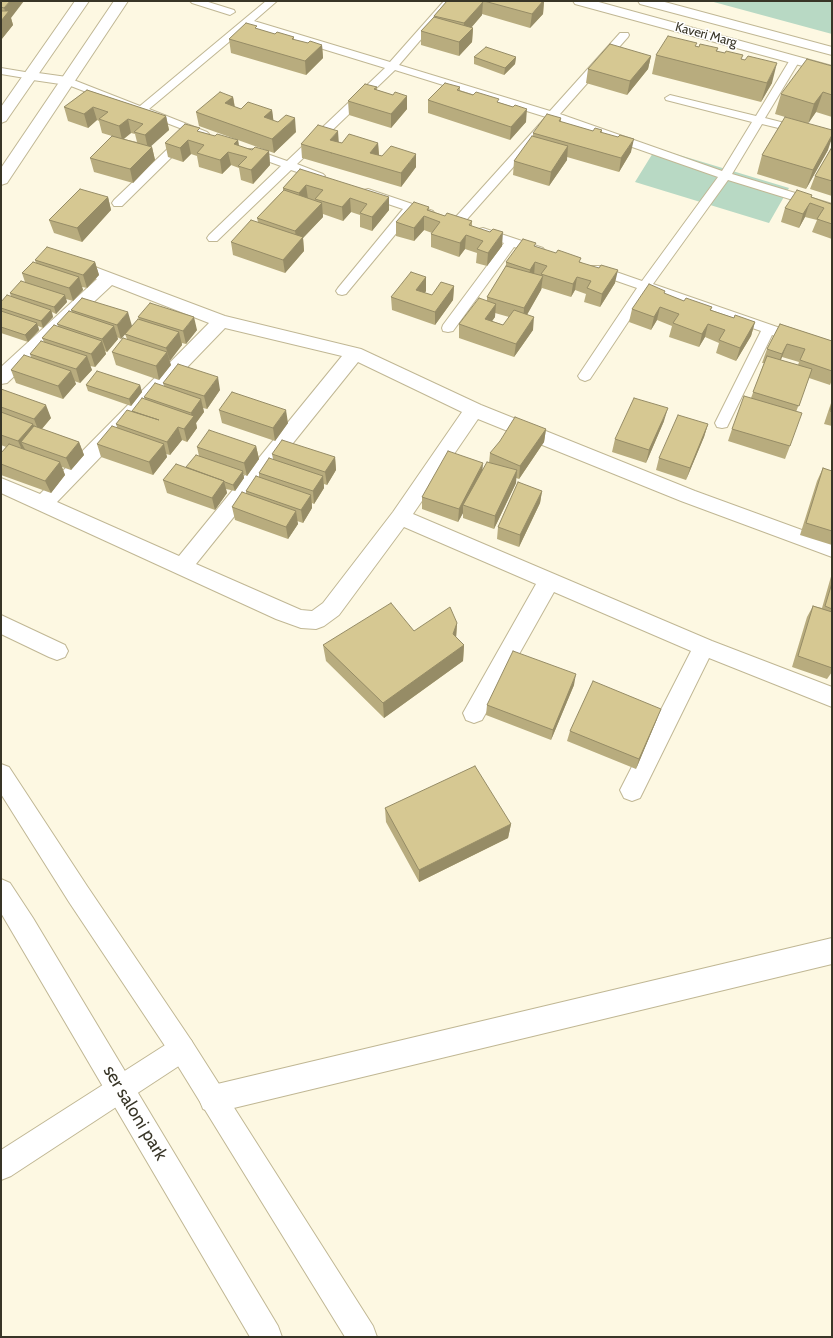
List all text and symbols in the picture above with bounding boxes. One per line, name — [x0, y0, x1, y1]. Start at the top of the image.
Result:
street label: Kaveri Marg — [673, 19, 739, 51]
street label: ser saloni park — [98, 1062, 172, 1164]

